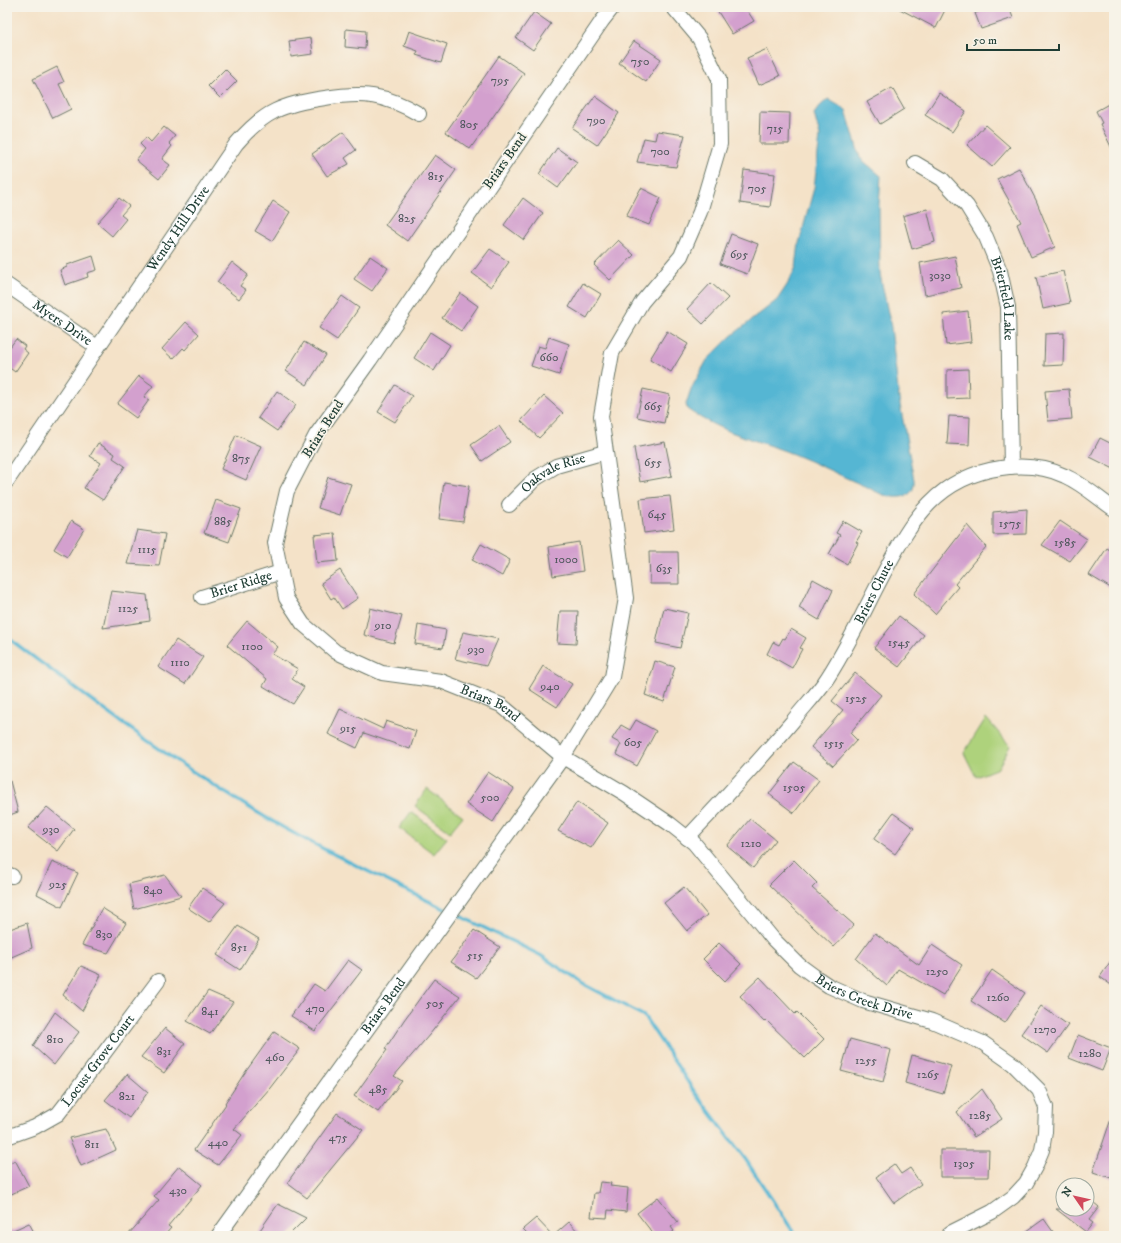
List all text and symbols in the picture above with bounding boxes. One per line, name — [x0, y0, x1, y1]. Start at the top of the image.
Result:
scale bar — [967, 26, 1059, 52]
text: 50 m — [973, 33, 997, 48]
house number: 750 — [631, 54, 649, 69]
house number: 795 — [491, 73, 509, 88]
house number: 790 — [587, 113, 605, 128]
house number: 805 — [460, 117, 478, 132]
house number: 715 — [767, 121, 783, 136]
street label: Briars Bend — [479, 129, 531, 193]
house number: 700 — [650, 144, 670, 159]
house number: 815 — [428, 169, 444, 184]
house number: 705 — [748, 181, 766, 196]
street label: Wendy Hill Drive — [142, 182, 214, 276]
house number: 825 — [398, 211, 416, 226]
house number: 695 — [730, 247, 748, 262]
street label: Brierfield Lake — [986, 254, 1018, 341]
house number: 3030 — [929, 268, 951, 283]
street label: Myers Drive — [29, 296, 96, 350]
house number: 660 — [540, 350, 558, 365]
street label: Briars Bend — [298, 397, 348, 461]
house number: 665 — [644, 399, 662, 414]
street label: Oakvale Rise — [517, 449, 588, 497]
house number: 875 — [232, 451, 250, 466]
house number: 655 — [644, 455, 662, 470]
house number: 645 — [647, 507, 667, 522]
house number: 885 — [214, 514, 232, 529]
house number: 1575 — [999, 516, 1021, 531]
house number: 1585 — [1054, 535, 1076, 550]
house number: 1115 — [137, 542, 157, 557]
house number: 1000 — [554, 552, 578, 567]
street label: Briers Chute — [850, 556, 898, 627]
house number: 635 — [656, 561, 672, 576]
street label: Brier Ridge — [208, 566, 275, 603]
house number: 1125 — [118, 601, 138, 616]
house number: 910 — [374, 618, 391, 633]
house number: 1545 — [888, 635, 910, 650]
house number: 1100 — [241, 639, 263, 654]
house number: 930 — [467, 642, 484, 657]
house number: 1110 — [170, 655, 190, 670]
house number: 940 — [539, 679, 560, 694]
street label: Briars Bend — [457, 681, 524, 726]
house number: 1525 — [845, 691, 867, 706]
house number: 915 — [339, 721, 356, 736]
house number: 605 — [624, 735, 642, 750]
house number: 1515 — [824, 736, 844, 751]
house number: 1505 — [783, 780, 805, 795]
house number: 500 — [481, 790, 499, 805]
house number: 930 — [42, 822, 59, 837]
house number: 1210 — [740, 836, 762, 851]
house number: 925 — [48, 877, 67, 892]
house number: 840 — [143, 883, 163, 898]
house number: 830 — [96, 927, 112, 942]
house number: 851 — [231, 940, 247, 955]
house number: 515 — [467, 948, 483, 963]
house number: 1250 — [926, 964, 948, 979]
street label: Briers Creek Drive — [812, 970, 915, 1024]
street label: Briars Bend — [357, 975, 410, 1038]
house number: 1260 — [986, 990, 1010, 1005]
house number: 505 — [426, 996, 444, 1011]
house number: 470 — [305, 1001, 325, 1016]
house number: 841 — [201, 1004, 219, 1019]
street label: Locust Grove Court — [58, 1010, 139, 1111]
house number: 1270 — [1034, 1022, 1056, 1037]
house number: 810 — [47, 1032, 63, 1047]
house number: 831 — [157, 1044, 171, 1059]
house number: 1280 — [1079, 1046, 1101, 1061]
house number: 460 — [265, 1050, 285, 1065]
house number: 1255 — [855, 1053, 877, 1068]
house number: 1265 — [917, 1067, 939, 1082]
house number: 485 — [369, 1082, 387, 1097]
house number: 821 — [119, 1089, 135, 1104]
house number: 1285 — [969, 1108, 991, 1123]
house number: 475 — [329, 1130, 347, 1145]
house number: 440 — [208, 1135, 228, 1150]
house number: 811 — [85, 1137, 99, 1152]
house number: 1305 — [953, 1156, 975, 1171]
north arrow — [1055, 1177, 1095, 1217]
house number: 430 — [169, 1183, 187, 1198]
text: N — [1059, 1184, 1076, 1200]

